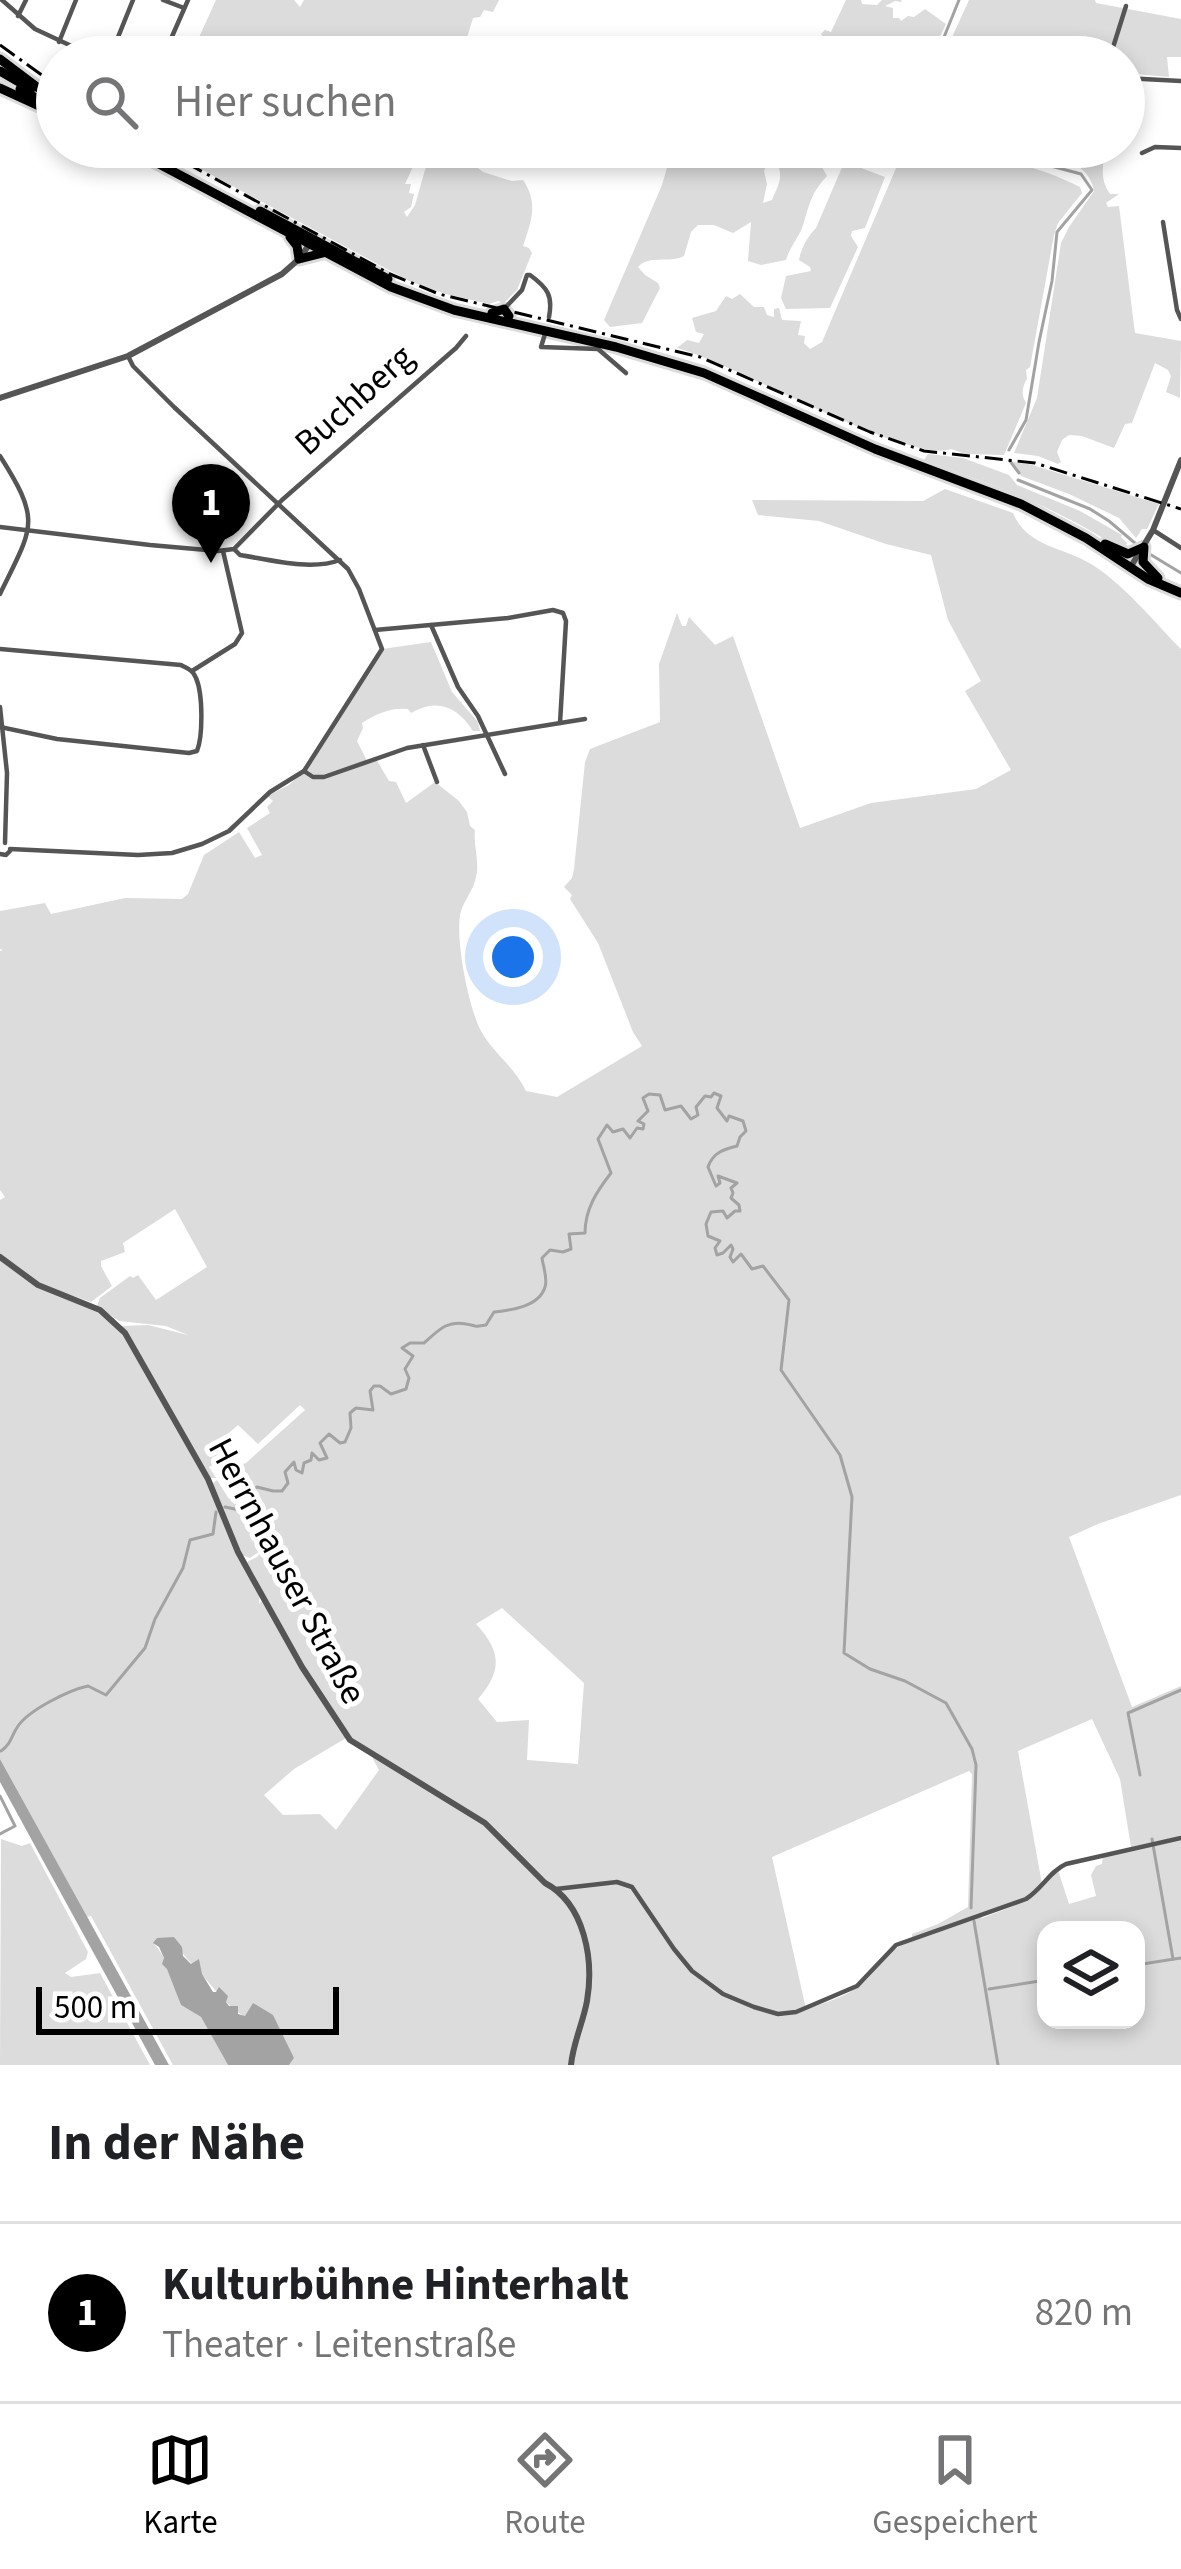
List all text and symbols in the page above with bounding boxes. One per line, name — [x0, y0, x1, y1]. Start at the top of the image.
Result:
search box — [36, 36, 1145, 168]
icon: search — [78, 69, 144, 135]
text: Hier suchen — [174, 70, 397, 134]
street label: Buchberg — [283, 333, 425, 467]
pin: 1 — [172, 464, 250, 563]
your location — [483, 927, 543, 987]
street label: Herrnhauser Straße — [195, 1429, 379, 1713]
map controls — [1037, 1921, 1145, 2029]
button: layers — [1037, 1921, 1145, 2029]
scale bar — [36, 1981, 339, 2034]
text: 500 m — [54, 1984, 137, 2031]
text: In der Nähe — [48, 2107, 305, 2179]
text: Kulturbühne Hinterhalt — [162, 2253, 629, 2317]
text: 1 — [77, 2285, 97, 2341]
text: 820 m — [1035, 2285, 1133, 2341]
text: Theater · Leitenstraße — [162, 2317, 516, 2373]
tab: Karte — [143, 2427, 218, 2546]
tab: Route — [504, 2427, 586, 2546]
tab: Gespeichert — [872, 2427, 1038, 2546]

